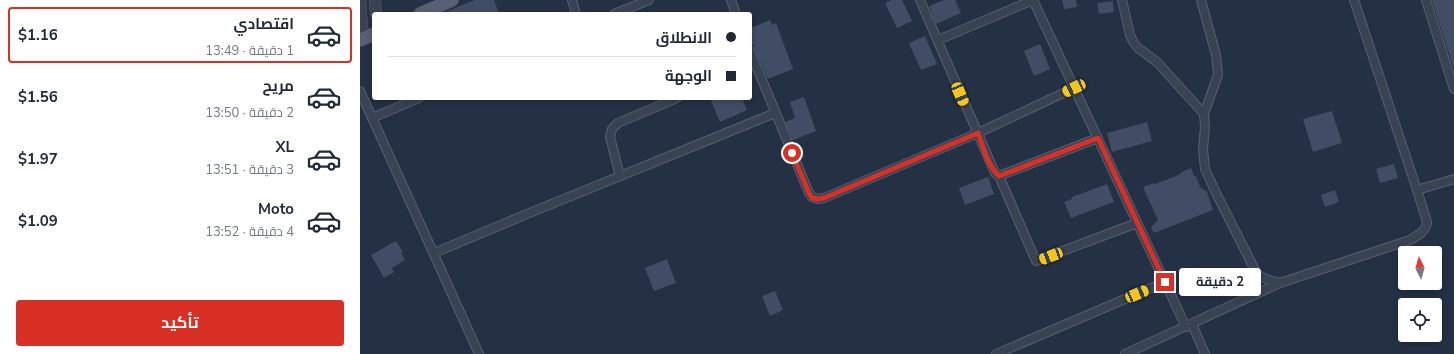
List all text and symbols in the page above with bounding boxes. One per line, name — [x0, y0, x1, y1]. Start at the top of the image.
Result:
text: اقتصادي — [234, 14, 294, 34]
icon: car — [306, 17, 342, 53]
text: $1.16 — [18, 25, 58, 45]
text: الانطلاق — [656, 28, 712, 48]
text: 1 دقيقة · 13:49 — [205, 42, 294, 60]
text: الوجهة — [665, 66, 712, 86]
text: مريح — [262, 76, 294, 96]
car — [1061, 77, 1087, 99]
icon: car — [306, 79, 342, 115]
car — [950, 81, 970, 107]
text: $1.56 — [18, 87, 58, 107]
text: 2 دقيقة · 13:50 — [205, 104, 294, 122]
text: XL — [275, 137, 294, 157]
icon: car — [306, 141, 342, 177]
route start — [783, 144, 801, 162]
text: $1.97 — [18, 149, 58, 169]
text: 3 دقيقة · 13:51 — [205, 161, 294, 179]
text: Moto — [258, 199, 294, 219]
icon: car — [306, 203, 342, 239]
text: $1.09 — [18, 211, 58, 231]
text: 4 دقيقة · 13:52 — [205, 223, 294, 241]
car — [1038, 246, 1064, 266]
north arrow — [1398, 246, 1442, 290]
map controls — [1398, 246, 1442, 342]
callout: 2 دقيقة — [1179, 268, 1261, 296]
route end — [1156, 273, 1174, 291]
text: 2 دقيقة — [1196, 273, 1244, 291]
car — [1124, 284, 1150, 304]
button: locate — [1398, 298, 1442, 342]
button: تأكيد — [16, 300, 344, 346]

